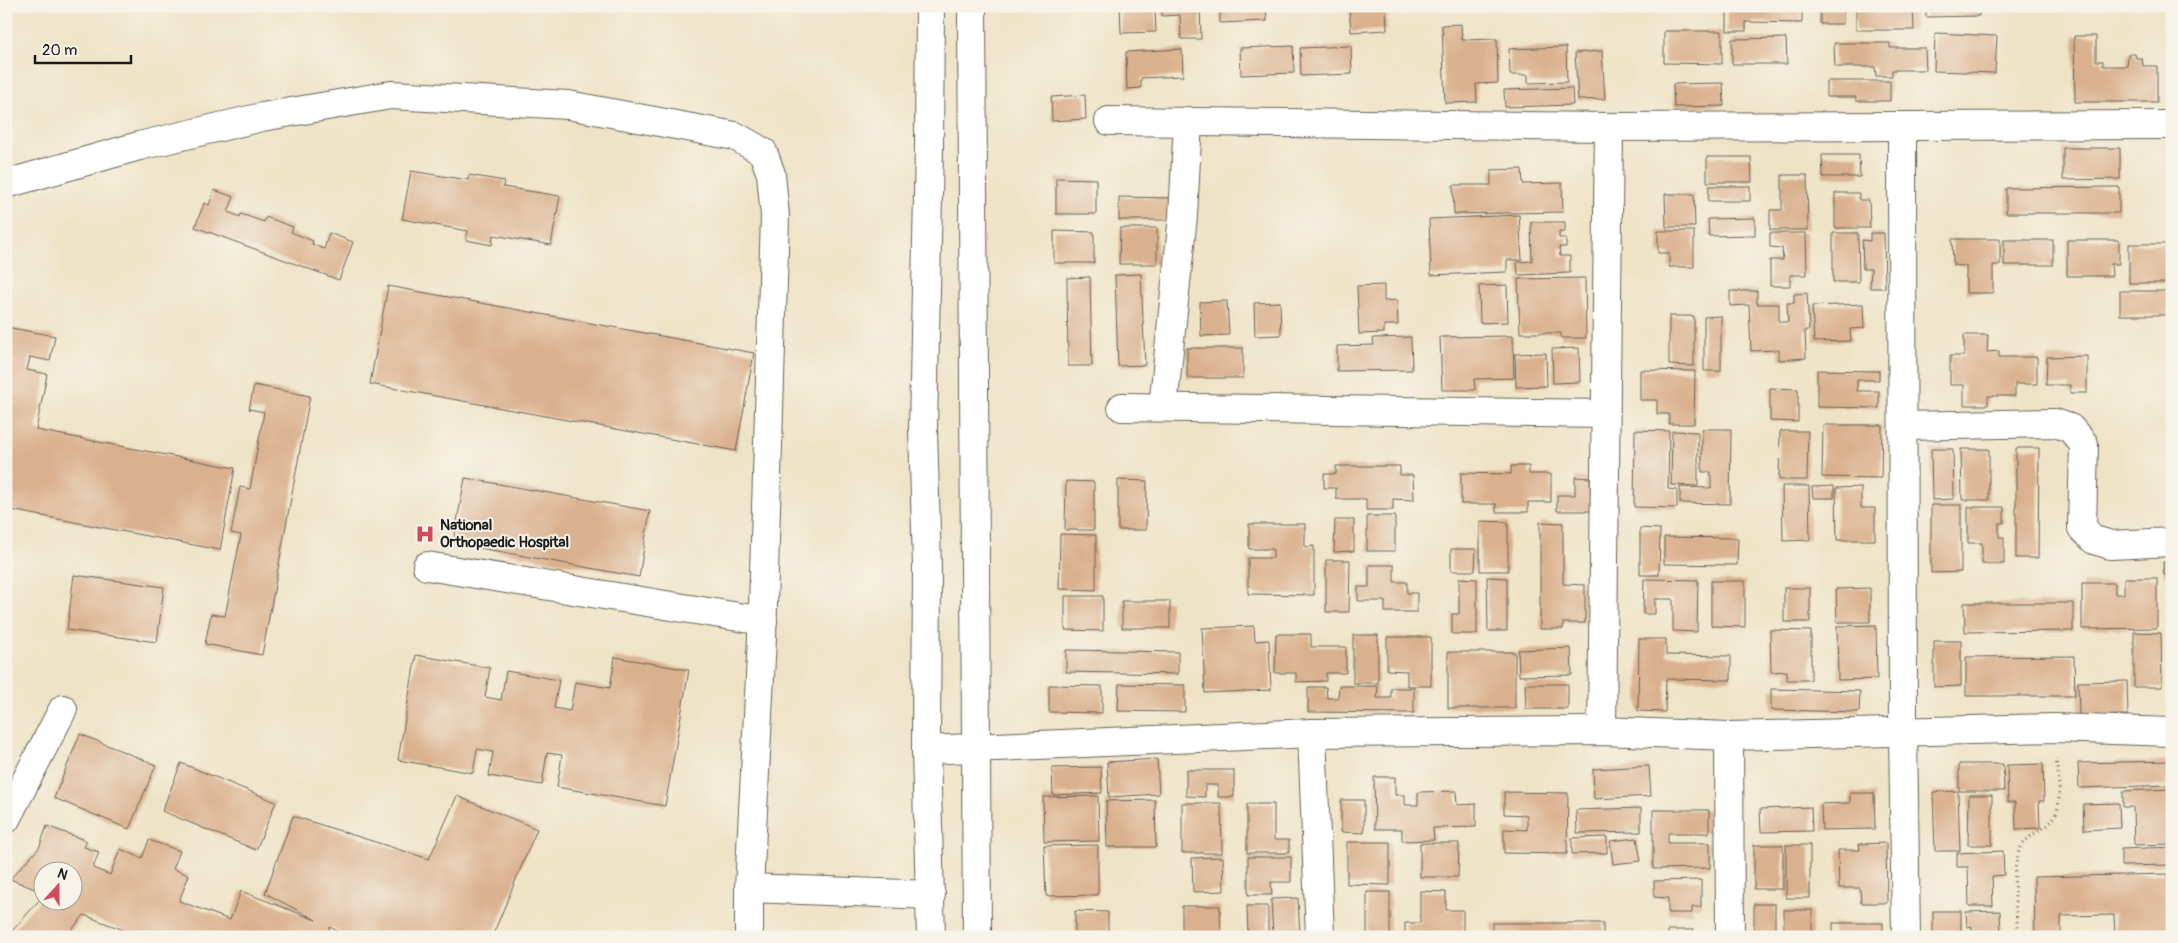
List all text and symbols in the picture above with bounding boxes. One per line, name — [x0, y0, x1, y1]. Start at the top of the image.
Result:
scale bar — [35, 32, 131, 64]
text: 20 m — [42, 41, 77, 60]
place label: National Orthopaedic Hospital — [440, 516, 569, 552]
hospital icon: National Orthopaedic Hospital — [414, 523, 436, 545]
north arrow — [32, 860, 82, 910]
text: N — [55, 865, 70, 884]

